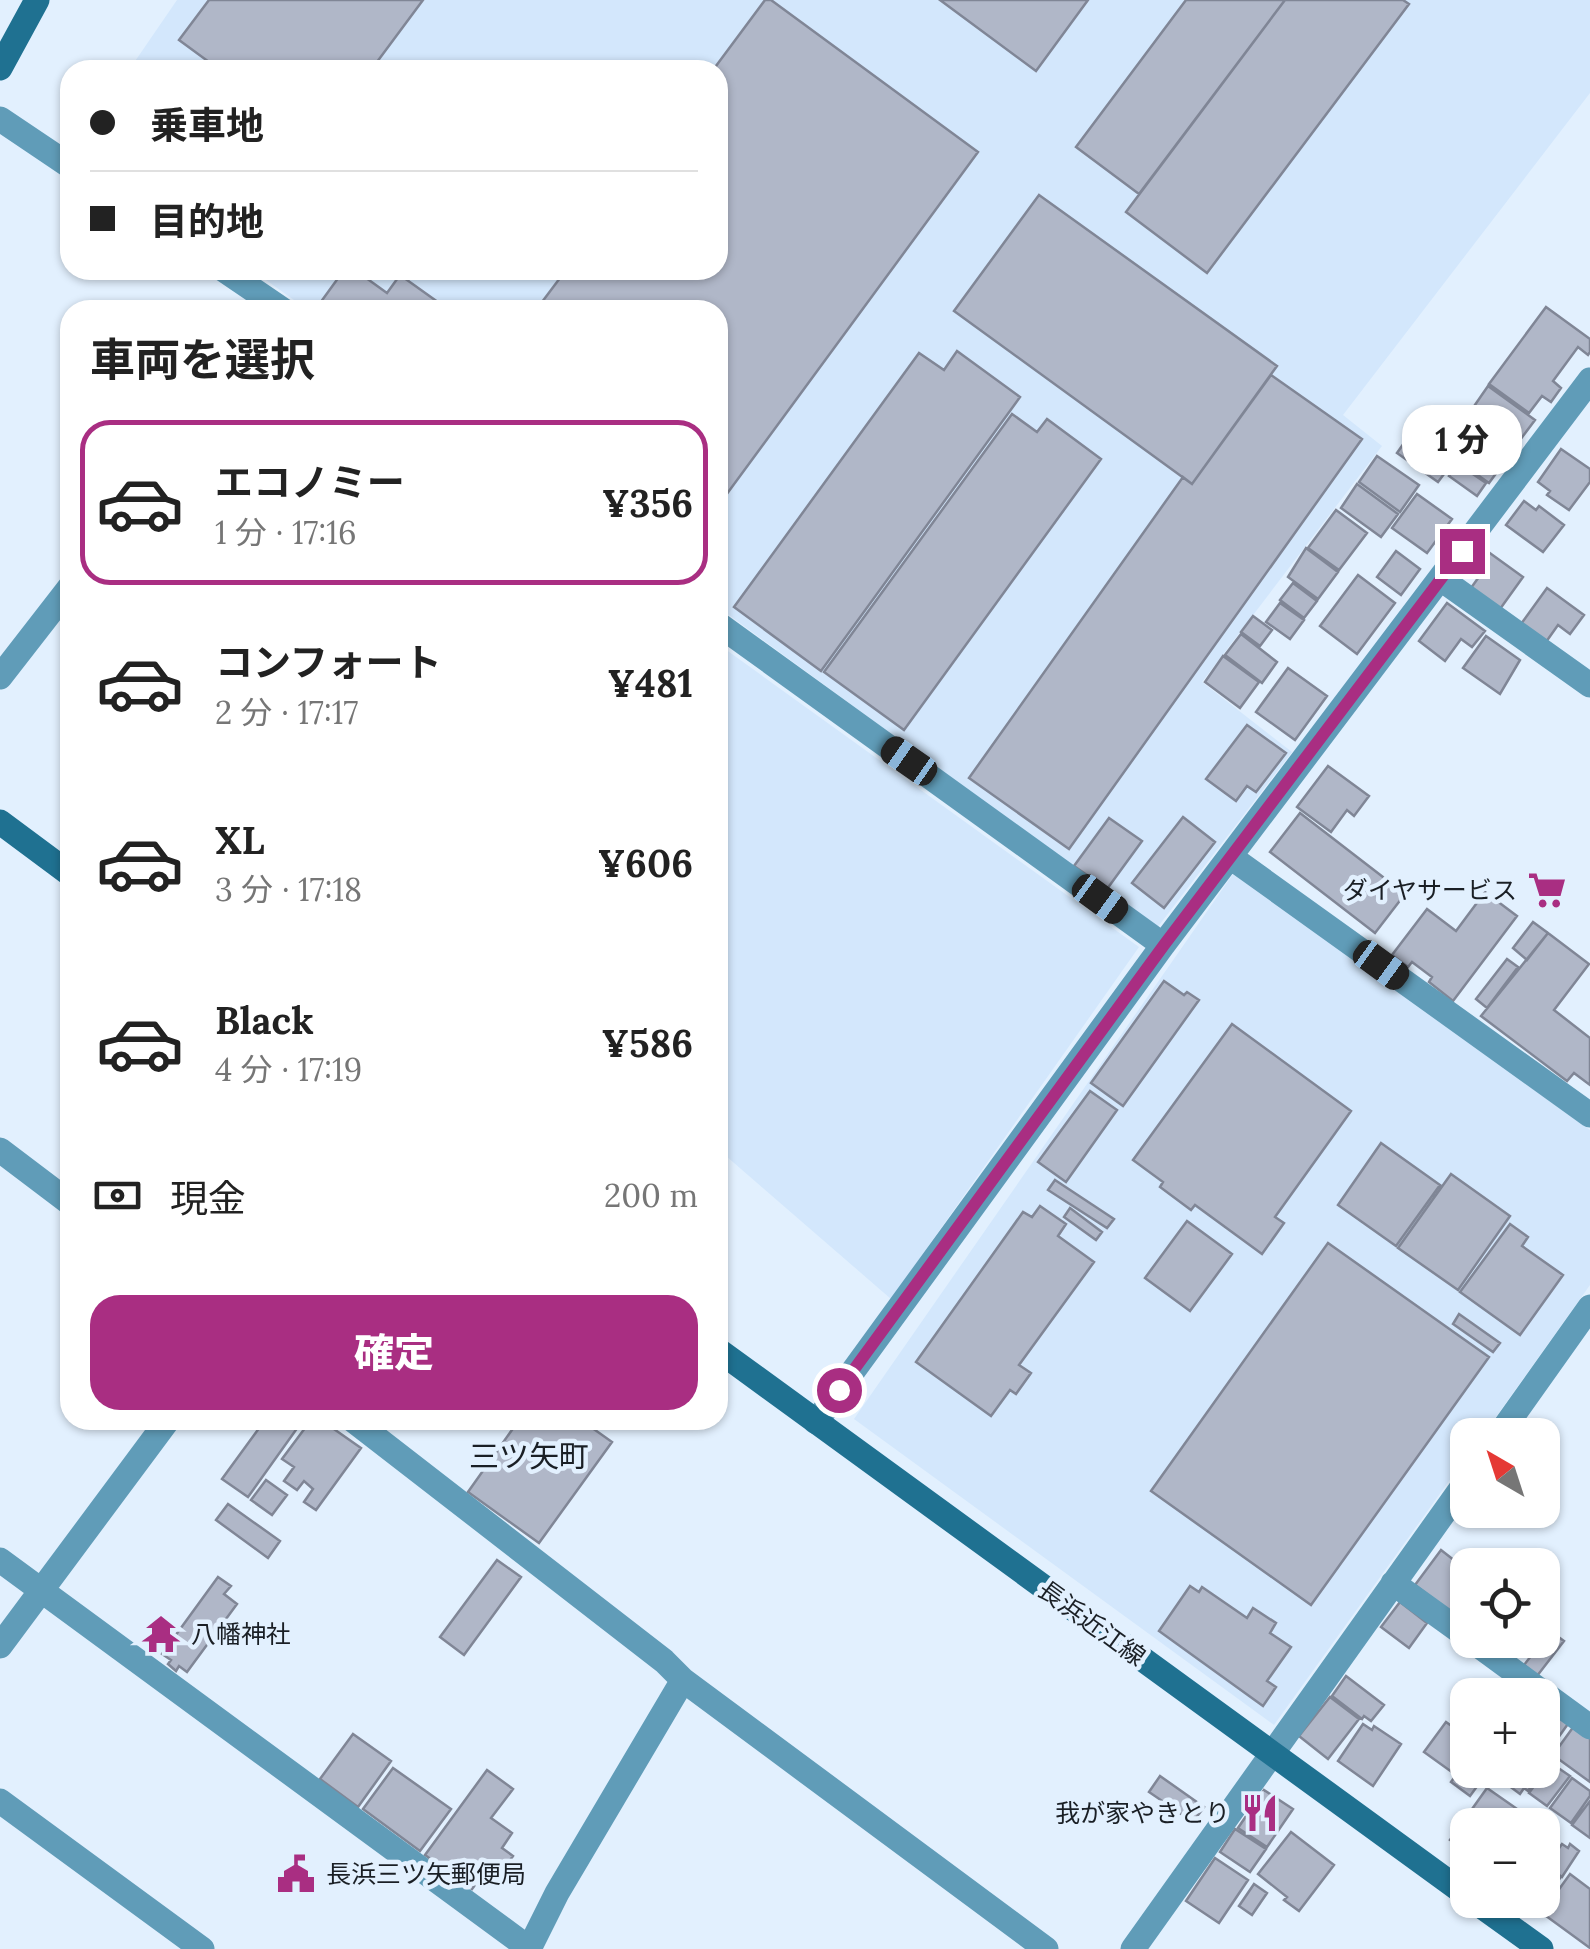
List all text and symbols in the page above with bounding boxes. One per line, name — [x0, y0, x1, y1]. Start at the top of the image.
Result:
text: 乗車地 — [150, 101, 264, 149]
text: 目的地 — [150, 197, 264, 245]
text: 車両を選択 — [90, 331, 315, 388]
callout: 1 分 — [1402, 406, 1522, 476]
text: 1 分 — [1435, 419, 1489, 460]
icon: car — [95, 458, 185, 548]
text: エコノミー — [215, 458, 405, 506]
text: ¥356 — [602, 479, 693, 527]
text: 1 分 · 17:16 — [215, 512, 356, 553]
route end — [1440, 529, 1485, 574]
icon: car — [95, 638, 185, 728]
text: コンフォート — [215, 638, 442, 686]
text: ¥481 — [608, 659, 693, 707]
text: 2 分 · 17:17 — [215, 692, 358, 733]
car — [876, 732, 942, 790]
text: XL — [215, 816, 265, 864]
icon: car — [95, 818, 185, 908]
text: ¥606 — [598, 839, 693, 887]
text: 3 分 · 17:18 — [215, 869, 362, 910]
car — [1067, 869, 1133, 929]
supermarket icon: ダイヤサービス — [1526, 869, 1568, 911]
place label: ダイヤサービス — [1343, 874, 1517, 906]
car — [1348, 935, 1414, 995]
text: Black — [215, 996, 314, 1044]
icon: car — [95, 998, 185, 1088]
text: ¥586 — [601, 1019, 693, 1067]
text: 4 分 · 17:19 — [215, 1049, 362, 1090]
icon: cash — [90, 1168, 145, 1223]
text: 現金 — [170, 1174, 246, 1222]
text: 200 m — [604, 1175, 698, 1216]
button: 確定 — [90, 1295, 698, 1410]
route start — [817, 1368, 862, 1413]
north arrow — [1450, 1418, 1560, 1528]
map controls — [1450, 1418, 1560, 1918]
district label: 三ツ矢町 — [469, 1437, 589, 1475]
button: locate — [1450, 1548, 1560, 1658]
street label: 長浜近江線 — [1032, 1573, 1152, 1673]
temple icon: 八幡神社 — [140, 1613, 182, 1655]
place label: 八幡神社 — [191, 1618, 291, 1650]
button: + — [1450, 1678, 1560, 1788]
restaurant icon: 我が家やきとり — [1239, 1792, 1281, 1834]
place label: 我が家やきとり — [1055, 1797, 1230, 1829]
button: − — [1450, 1808, 1560, 1918]
public building icon: 長浜三ツ矢郵便局 — [275, 1853, 317, 1895]
place label: 長浜三ツ矢郵便局 — [326, 1858, 526, 1890]

